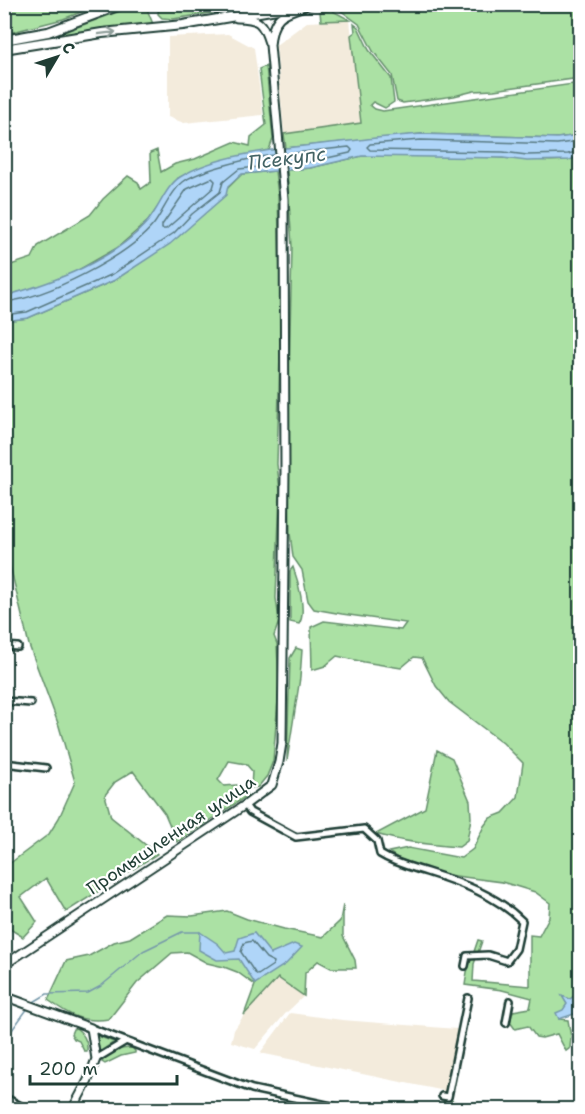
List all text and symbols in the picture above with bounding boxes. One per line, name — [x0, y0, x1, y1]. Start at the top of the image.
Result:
north arrow — [27, 27, 87, 87]
one-way arrow — [97, 27, 116, 38]
text: С — [57, 37, 80, 58]
water label: Псекупс — [247, 140, 327, 176]
street label: Промышленная улица — [82, 770, 260, 900]
scale bar — [30, 1048, 177, 1086]
text: 200 m — [39, 1057, 98, 1081]

